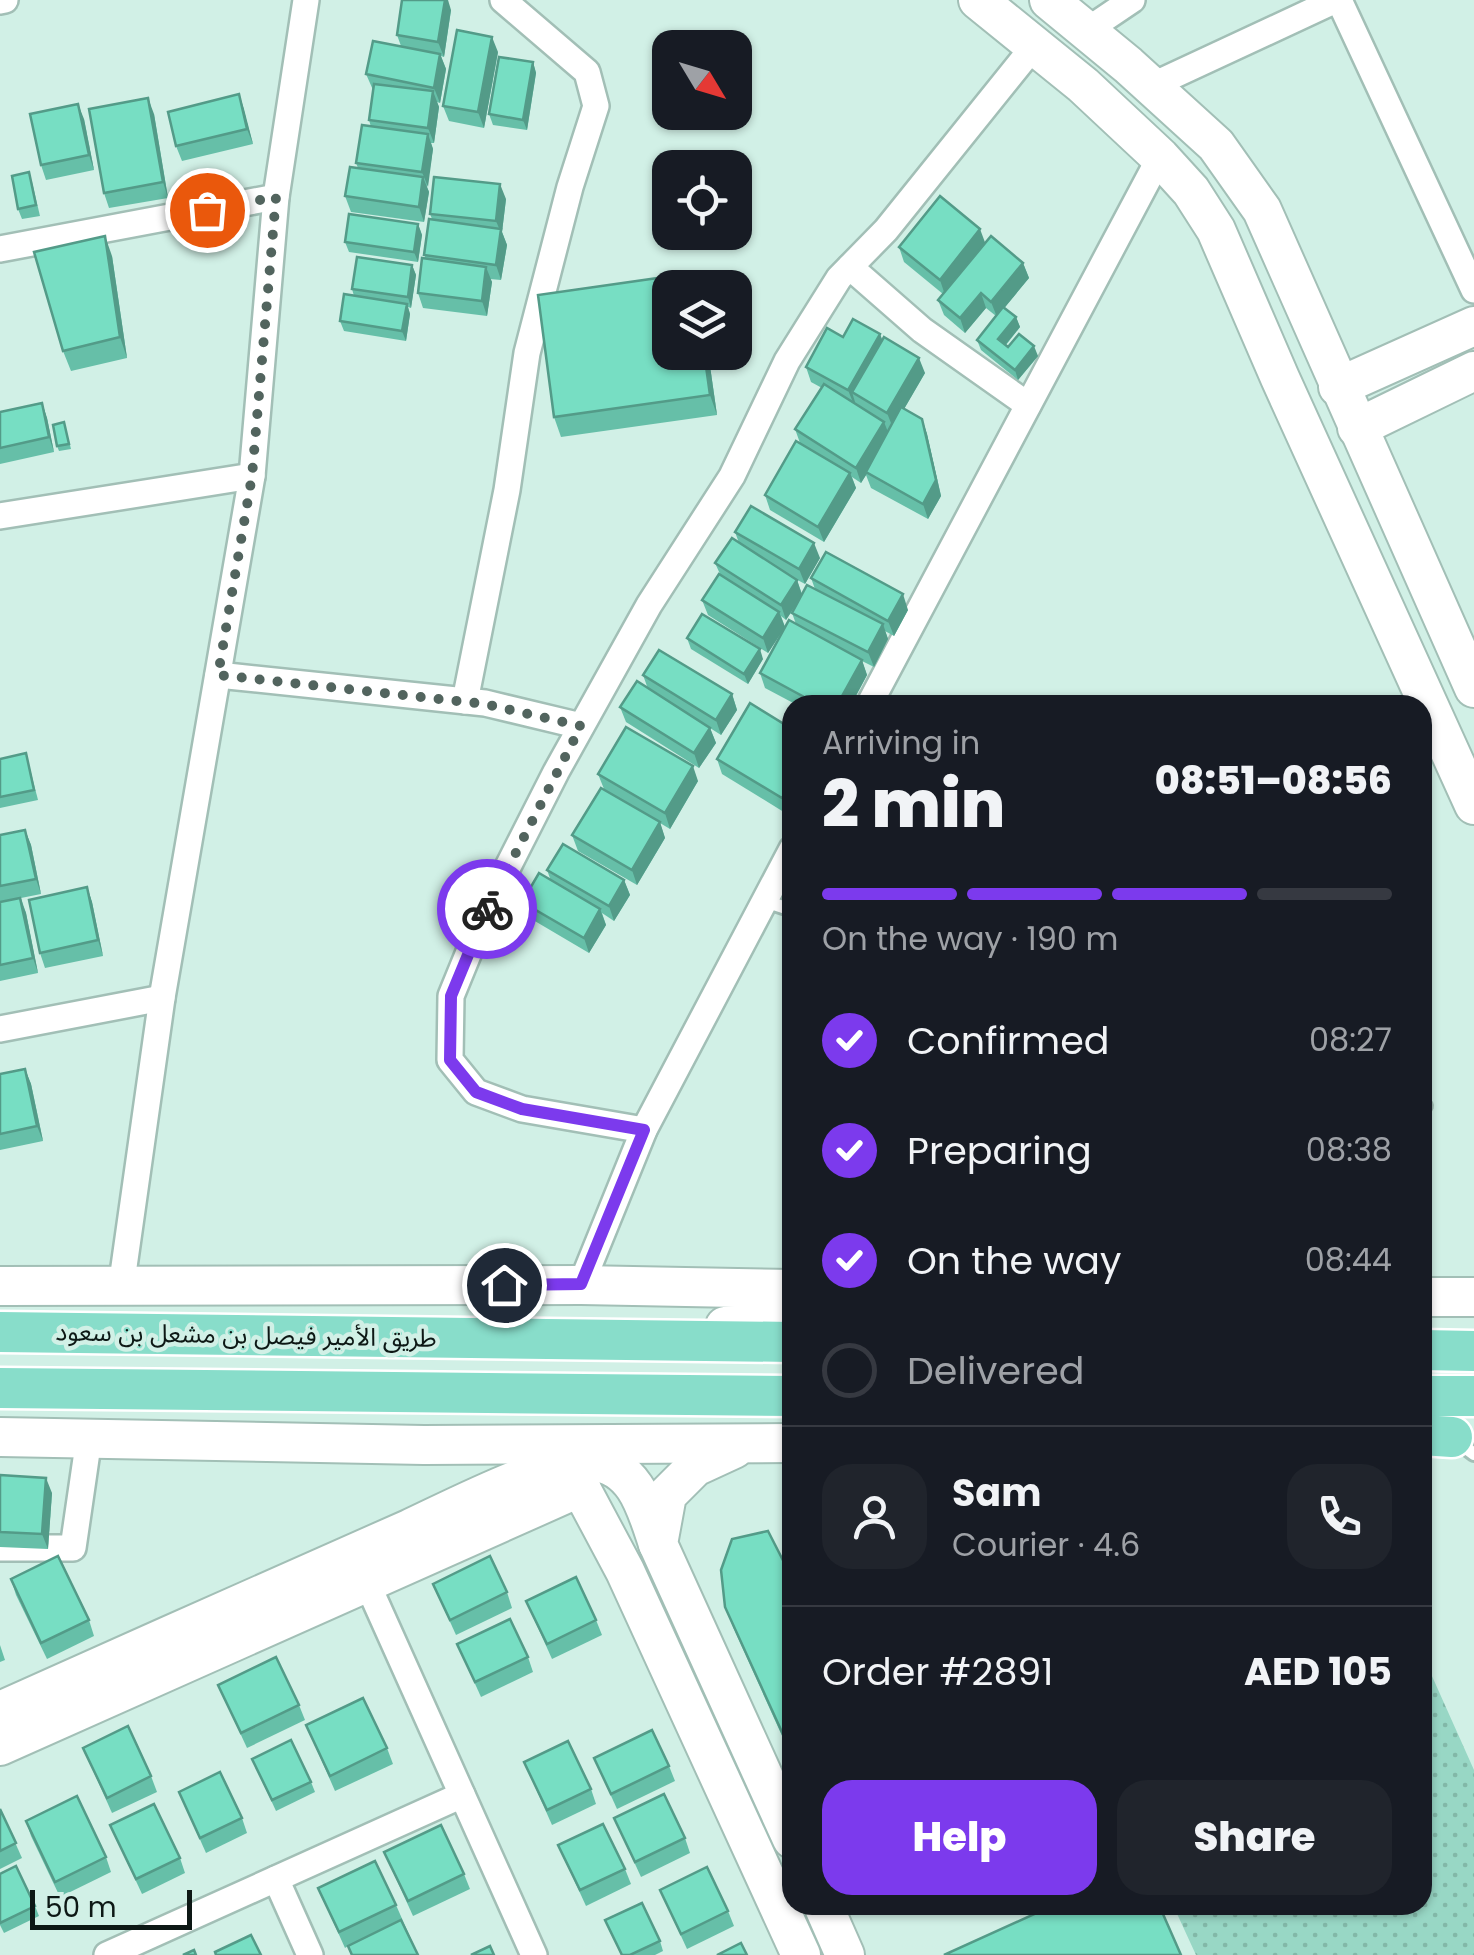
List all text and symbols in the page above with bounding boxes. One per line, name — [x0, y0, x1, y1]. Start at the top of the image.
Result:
north arrow — [652, 30, 752, 130]
map controls — [652, 30, 752, 370]
button: locate — [652, 150, 752, 250]
pin — [165, 168, 250, 253]
icon: bag — [180, 183, 235, 238]
button: layers — [652, 270, 752, 370]
text: Arriving in — [822, 720, 980, 765]
text: 08:51–08:56 — [1155, 754, 1392, 807]
text: 2 min — [822, 759, 1005, 850]
courier — [437, 859, 537, 959]
icon: bike — [460, 882, 515, 937]
text: On the way · 190 m — [822, 916, 1118, 961]
icon: check — [822, 1013, 877, 1068]
text: Confirmed — [907, 1014, 1109, 1067]
text: 08:27 — [1309, 1017, 1392, 1062]
icon: check — [822, 1123, 877, 1178]
text: Preparing — [907, 1124, 1092, 1177]
text: 08:38 — [1306, 1127, 1392, 1172]
icon: check — [822, 1233, 877, 1288]
text: On the way — [907, 1234, 1121, 1287]
text: 08:44 — [1305, 1237, 1392, 1282]
pin — [462, 1243, 547, 1328]
icon: home — [477, 1258, 532, 1313]
street label: طريق الأمير فيصل بن مشعل بن سعود — [55, 1314, 437, 1356]
text: Delivered — [907, 1344, 1084, 1397]
button: person — [822, 1464, 927, 1569]
button: phone — [1287, 1464, 1392, 1569]
text: Sam — [952, 1466, 1041, 1519]
text: Courier · 4.6 — [952, 1522, 1140, 1567]
text: Order #2891 — [822, 1645, 1053, 1698]
text: AED 105 — [1244, 1645, 1392, 1698]
button: Help — [822, 1780, 1097, 1895]
button: Share — [1117, 1780, 1392, 1895]
scale bar — [30, 1885, 192, 1930]
text: 50 m — [45, 1888, 116, 1927]

